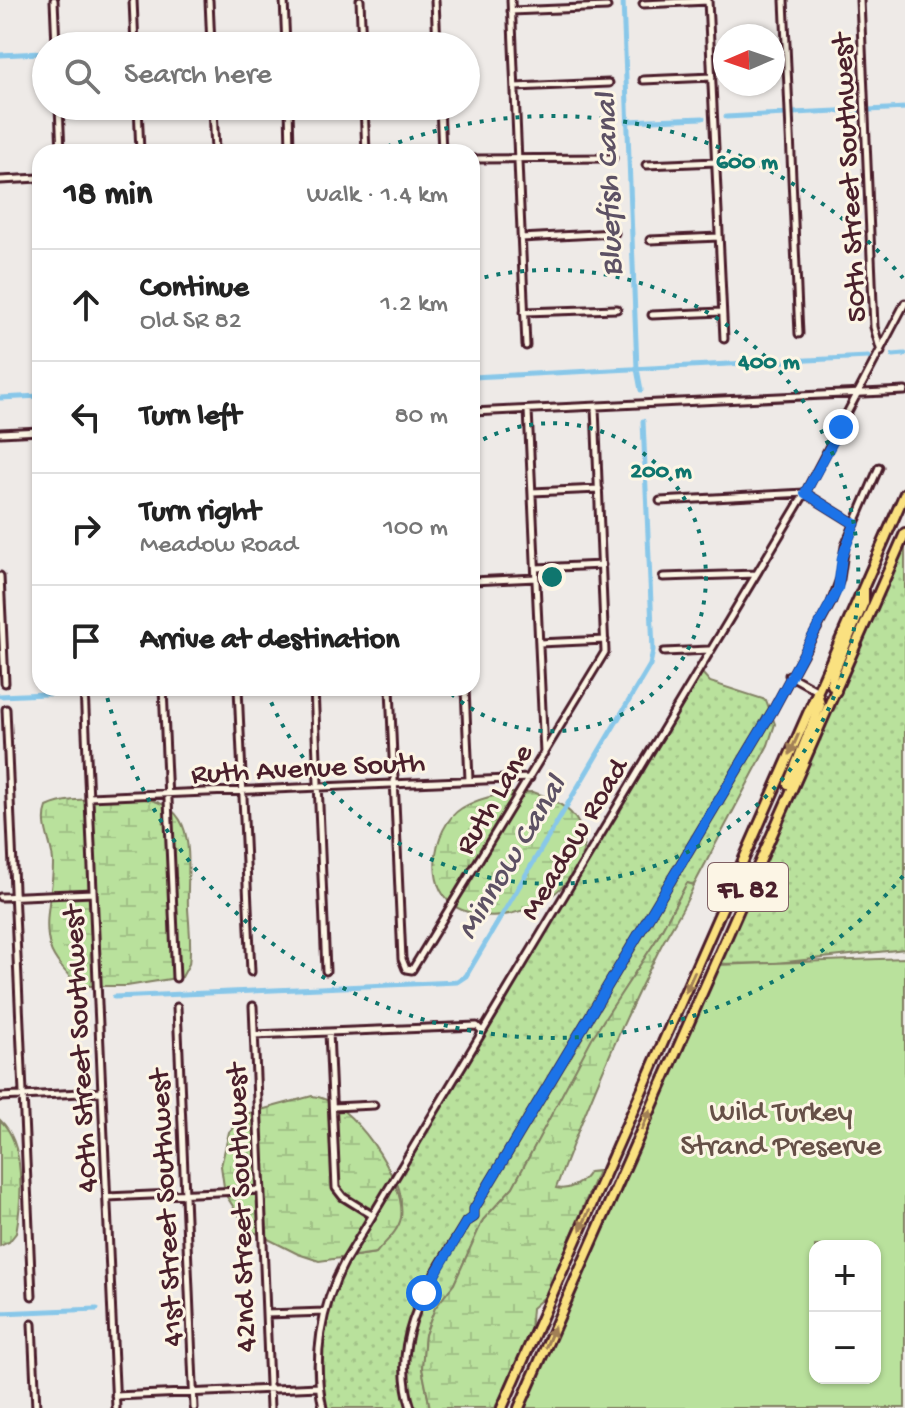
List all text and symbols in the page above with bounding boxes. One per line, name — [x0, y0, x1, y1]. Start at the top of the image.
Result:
north arrow — [713, 24, 785, 96]
street label: 50th Street Southwest — [826, 30, 877, 323]
search box — [32, 32, 480, 120]
icon: search — [60, 54, 104, 98]
text: Search here — [124, 59, 272, 94]
water label: Bluefish Canal — [589, 91, 633, 277]
text: 600 m — [716, 149, 778, 178]
text: 18 min — [64, 176, 152, 216]
text: Walk · 1.4 km — [306, 181, 448, 212]
text: Continue — [140, 272, 249, 307]
icon: ahead — [64, 283, 108, 327]
text: 1.2 km — [380, 290, 448, 321]
text: Old SR 82 — [140, 307, 242, 338]
text: 400 m — [737, 349, 800, 378]
icon: left — [64, 395, 108, 439]
text: Turn left — [140, 400, 241, 435]
text: 80 m — [394, 402, 448, 433]
route end — [823, 409, 859, 445]
text: 200 m — [630, 458, 692, 487]
text: Turn right — [140, 496, 260, 531]
icon: right — [64, 507, 108, 551]
text: 100 m — [383, 514, 448, 545]
text: Meadow Road — [140, 531, 298, 562]
centre of rings — [538, 563, 566, 591]
icon: arrive — [64, 619, 108, 663]
text: Arrive at destination — [140, 624, 400, 659]
one-way arrow — [787, 732, 801, 756]
street label: Ruth Lane — [449, 738, 543, 862]
street label: Ruth Avenue South — [190, 747, 426, 794]
street label: Meadow Road — [514, 751, 639, 927]
water label: Minnow Canal — [450, 768, 578, 947]
road number: FL 82 — [708, 863, 788, 911]
street label: 40th Street Southwest — [57, 901, 107, 1193]
one-way arrow — [683, 970, 696, 994]
street label: 42nd Street Southwest — [221, 1060, 266, 1353]
street label: 41st Street Southwest — [144, 1065, 193, 1347]
park label: Wild Turkey Strand Preserve — [681, 1097, 882, 1166]
one-way arrow — [639, 1108, 652, 1132]
one-way arrow — [578, 1208, 592, 1232]
map controls — [809, 1240, 881, 1384]
button: + — [809, 1240, 881, 1312]
route start — [406, 1275, 442, 1311]
button: − — [809, 1312, 881, 1384]
one-way arrow — [544, 1325, 557, 1348]

